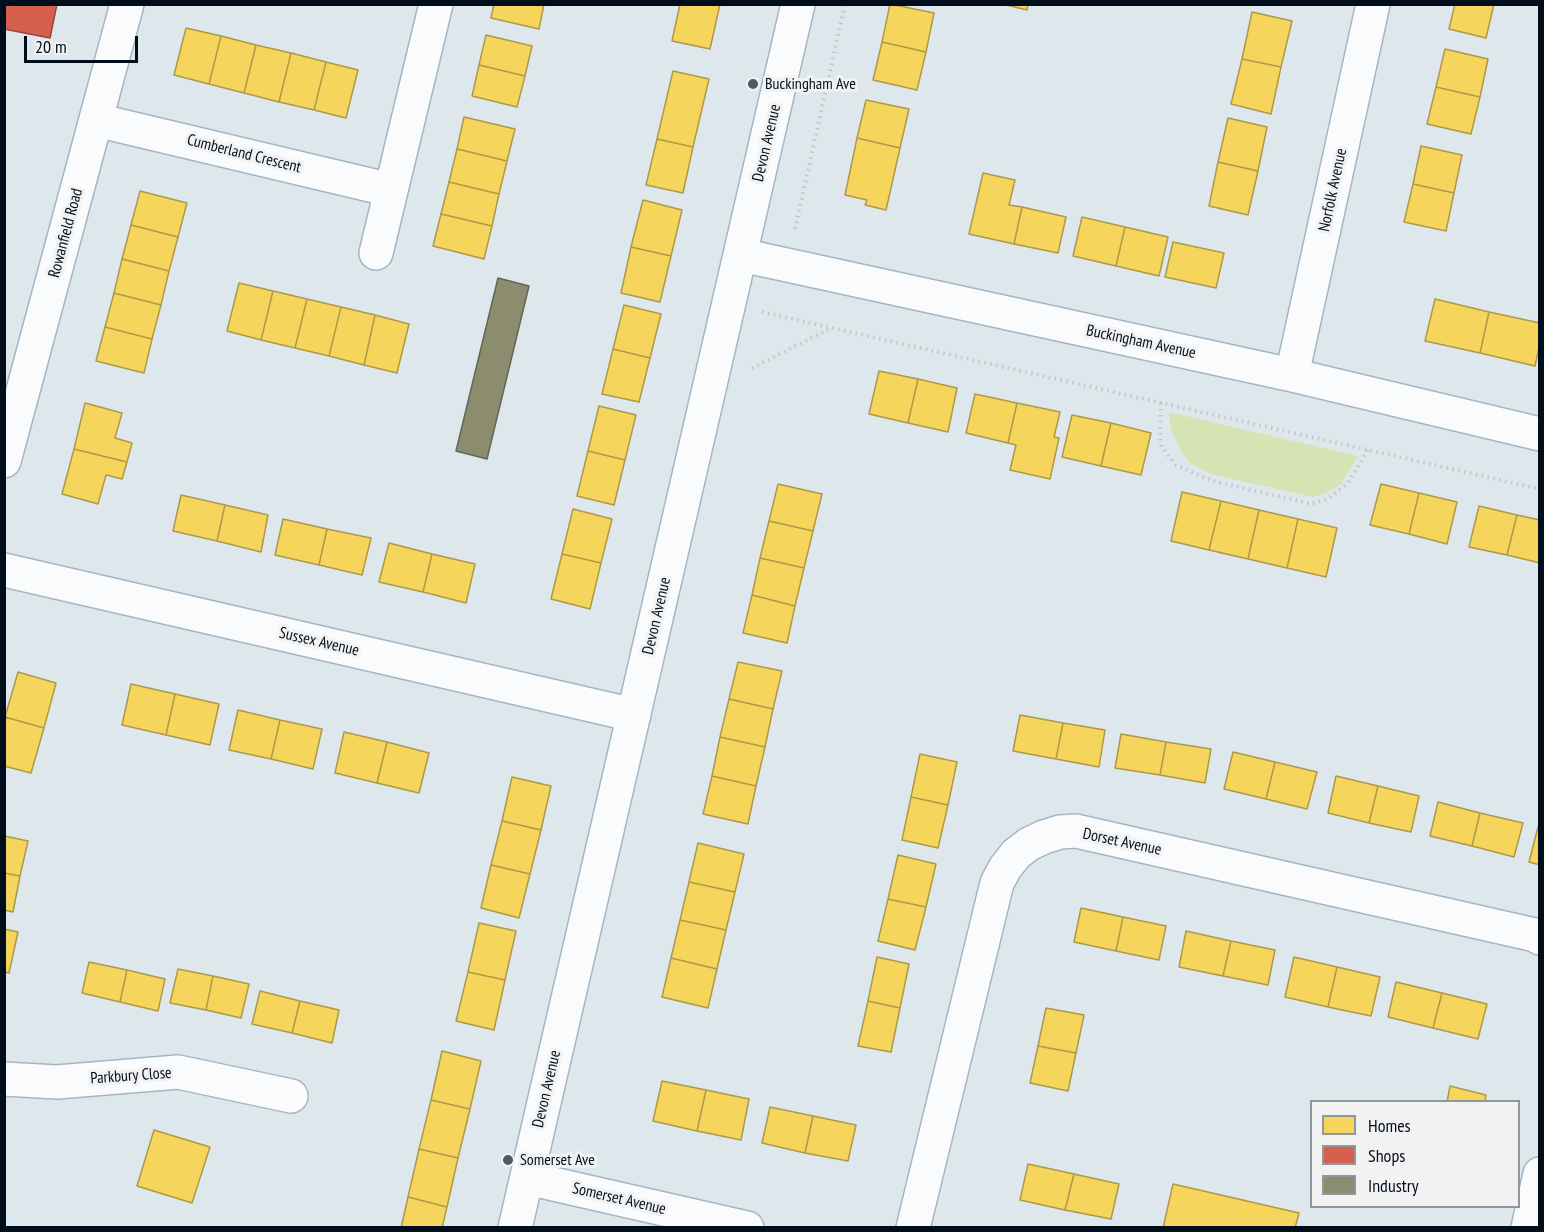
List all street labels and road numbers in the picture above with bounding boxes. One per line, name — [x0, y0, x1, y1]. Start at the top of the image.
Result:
street label: Devon Avenue — [749, 102, 785, 184]
street label: Cumberland Crescent — [185, 131, 303, 177]
street label: Norfolk Avenue — [1315, 147, 1351, 233]
street label: Rowanfield Road — [45, 186, 87, 280]
street label: Buckingham Avenue — [1084, 321, 1198, 363]
street label: Devon Avenue — [639, 575, 675, 657]
street label: Sussex Avenue — [277, 623, 361, 661]
street label: Dorset Avenue — [1081, 824, 1163, 860]
street label: Devon Avenue — [529, 1048, 565, 1130]
street label: Parkbury Close — [90, 1064, 172, 1088]
street label: Somerset Avenue — [570, 1179, 668, 1219]

